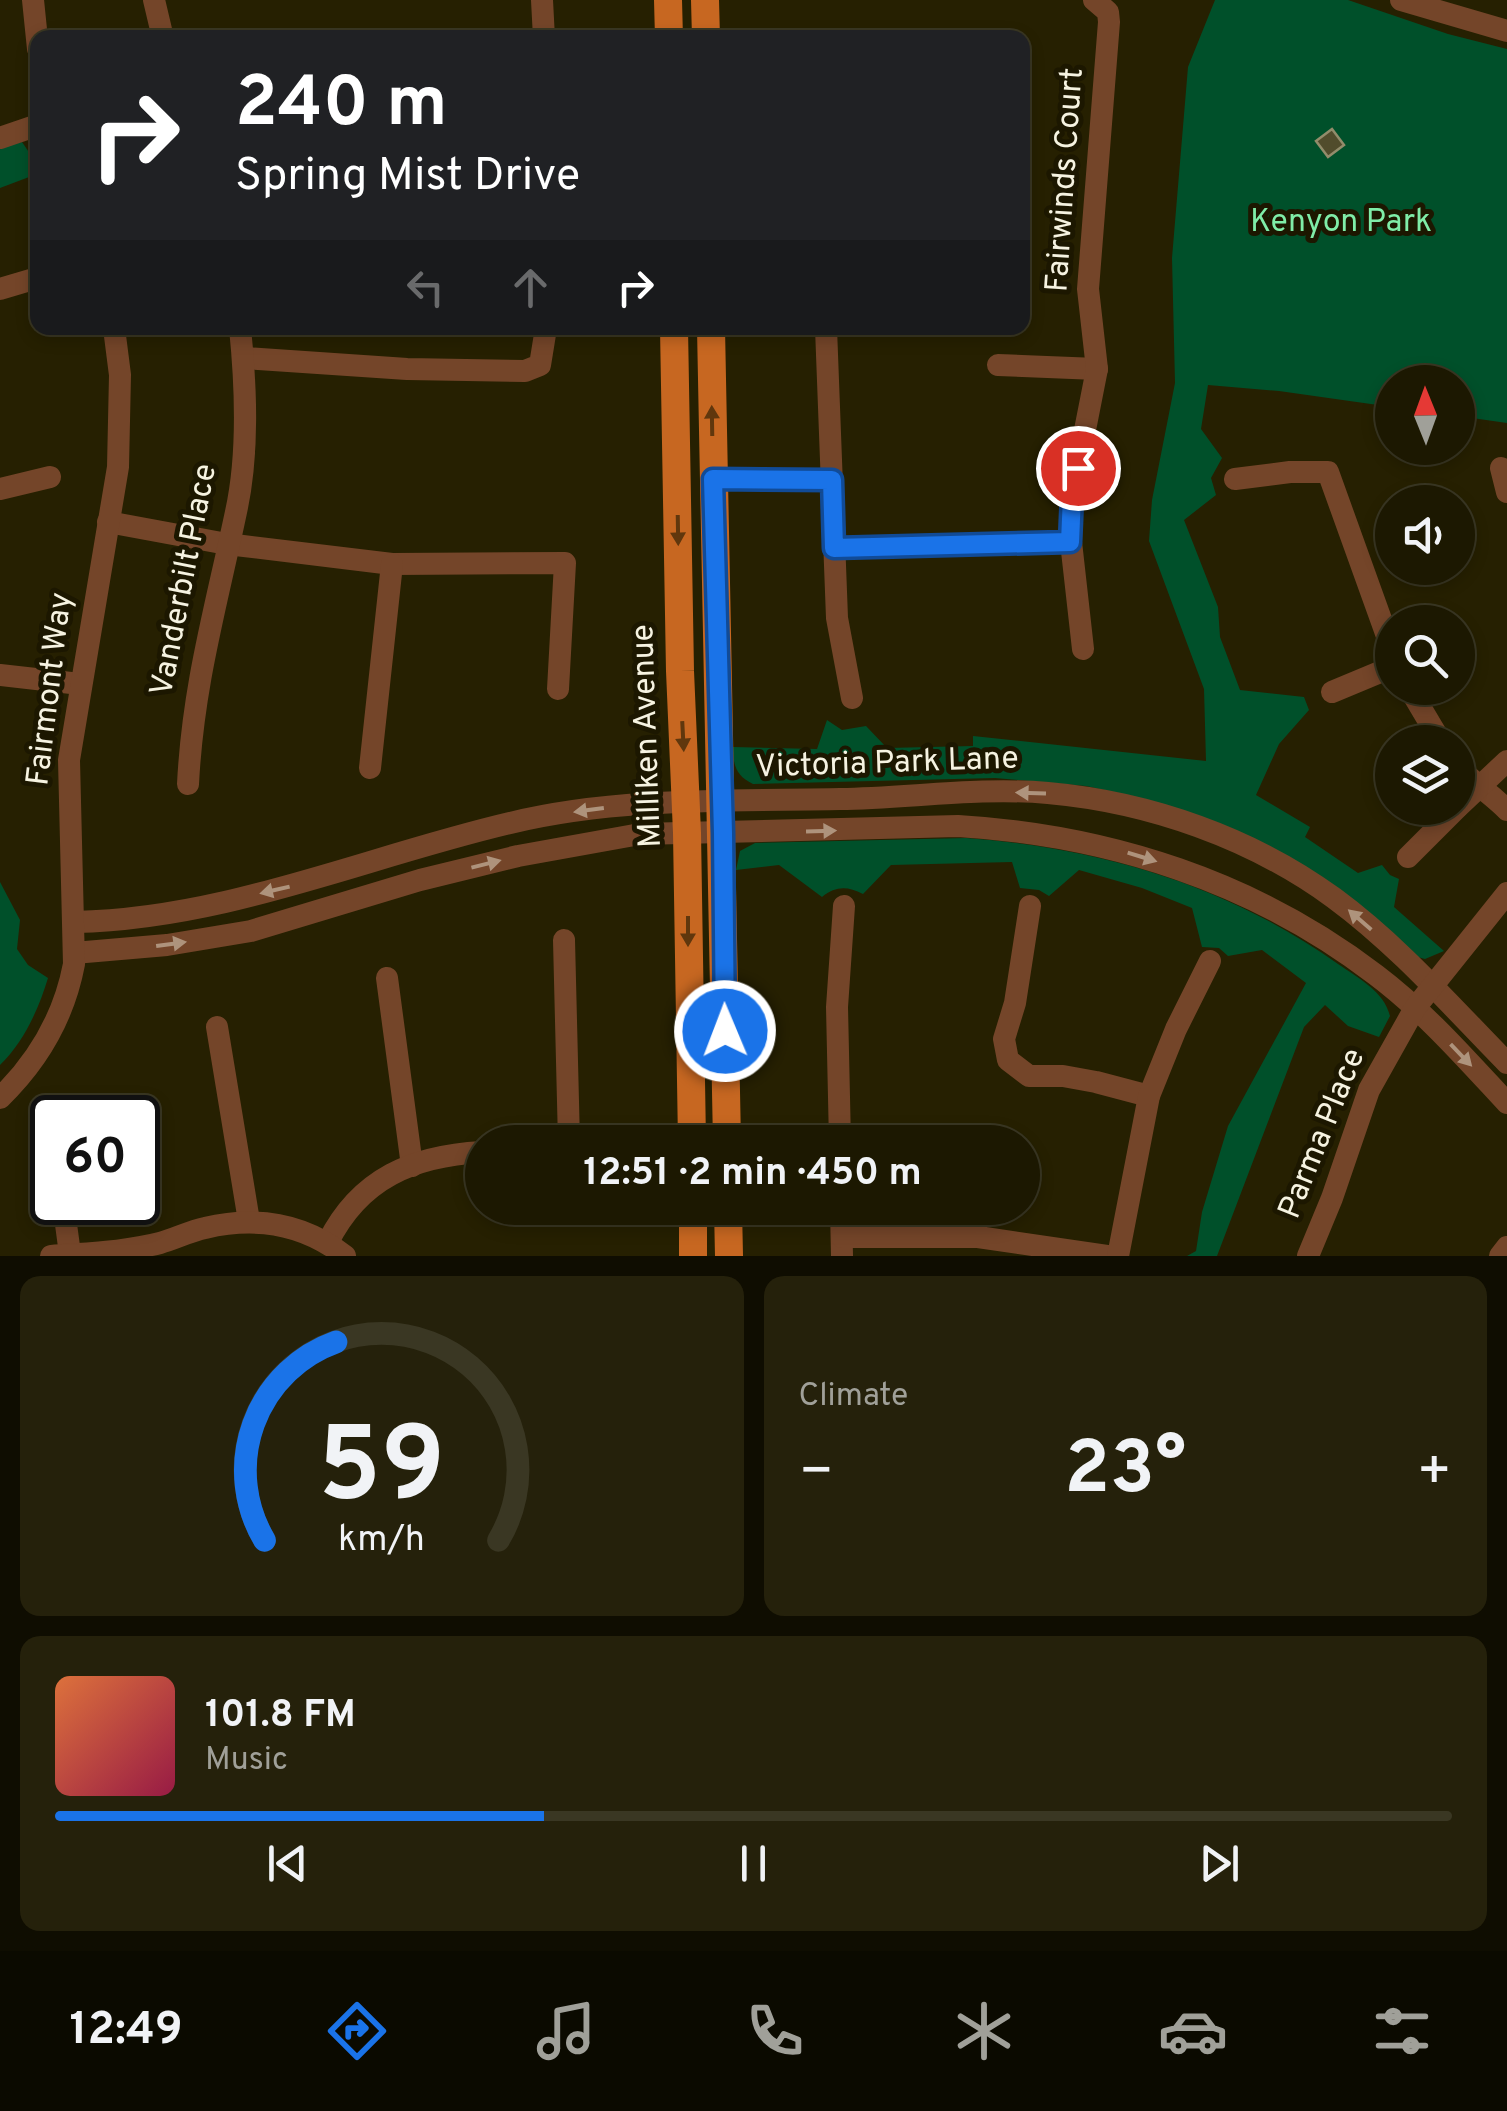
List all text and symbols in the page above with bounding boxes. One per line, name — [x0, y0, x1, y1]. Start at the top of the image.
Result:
text: 240 m — [235, 62, 448, 151]
street label: Fairwinds Court — [1038, 66, 1094, 294]
icon: right — [70, 70, 200, 200]
text: Spring Mist Drive — [235, 149, 580, 206]
park label: Kenyon Park — [1250, 203, 1432, 243]
icon: left — [398, 260, 453, 315]
icon: ahead — [503, 260, 558, 315]
icon: right — [608, 260, 663, 315]
north arrow — [1375, 365, 1475, 465]
map controls — [1375, 365, 1475, 825]
one-way arrow — [704, 404, 720, 436]
pin — [1036, 426, 1121, 511]
icon: arrive — [1051, 441, 1106, 496]
street label: Vanderbilt Place — [143, 461, 227, 699]
button: sound — [1375, 485, 1475, 585]
one-way arrow — [670, 514, 686, 546]
street label: Fairmont Way — [19, 590, 83, 788]
button: search — [1375, 605, 1475, 705]
street label: Milliken Avenue — [624, 624, 672, 848]
one-way arrow — [675, 721, 691, 753]
button: layers — [1375, 725, 1475, 825]
street label: Victoria Park Lane — [755, 739, 1019, 789]
one-way arrow — [1014, 784, 1046, 800]
one-way arrow — [573, 802, 604, 818]
one-way arrow — [805, 823, 837, 839]
one-way arrow — [1128, 850, 1158, 865]
one-way arrow — [471, 856, 502, 871]
one-way arrow — [259, 883, 290, 899]
one-way arrow — [1348, 910, 1373, 932]
one-way arrow — [680, 915, 696, 947]
one-way arrow — [156, 936, 188, 952]
position arrow — [673, 979, 777, 1083]
street label: Parma Place — [1271, 1043, 1375, 1225]
one-way arrow — [1449, 1043, 1473, 1067]
speed limit sign: 60 — [30, 1095, 160, 1225]
text: 12:51 · 2 min · 450 m — [583, 1150, 922, 1199]
text: Climate — [799, 1377, 908, 1417]
text: 59 — [318, 1406, 446, 1538]
text: 23° — [1064, 1425, 1186, 1520]
text: − — [799, 1439, 834, 1509]
text: + — [1417, 1439, 1452, 1509]
text: km/h — [338, 1518, 425, 1564]
text: 101.8 FM — [205, 1692, 356, 1741]
text: Music — [205, 1741, 288, 1781]
icon: previous — [260, 1836, 315, 1891]
icon: pause — [726, 1836, 781, 1891]
icon: next — [1192, 1836, 1247, 1891]
icon: directions — [322, 1996, 392, 2066]
icon: music — [531, 1996, 601, 2066]
icon: phone — [740, 1996, 810, 2066]
icon: climate — [949, 1996, 1019, 2066]
icon: car — [1158, 1996, 1228, 2066]
icon: filters — [1367, 1996, 1437, 2066]
text: 12:49 — [70, 2003, 183, 2060]

